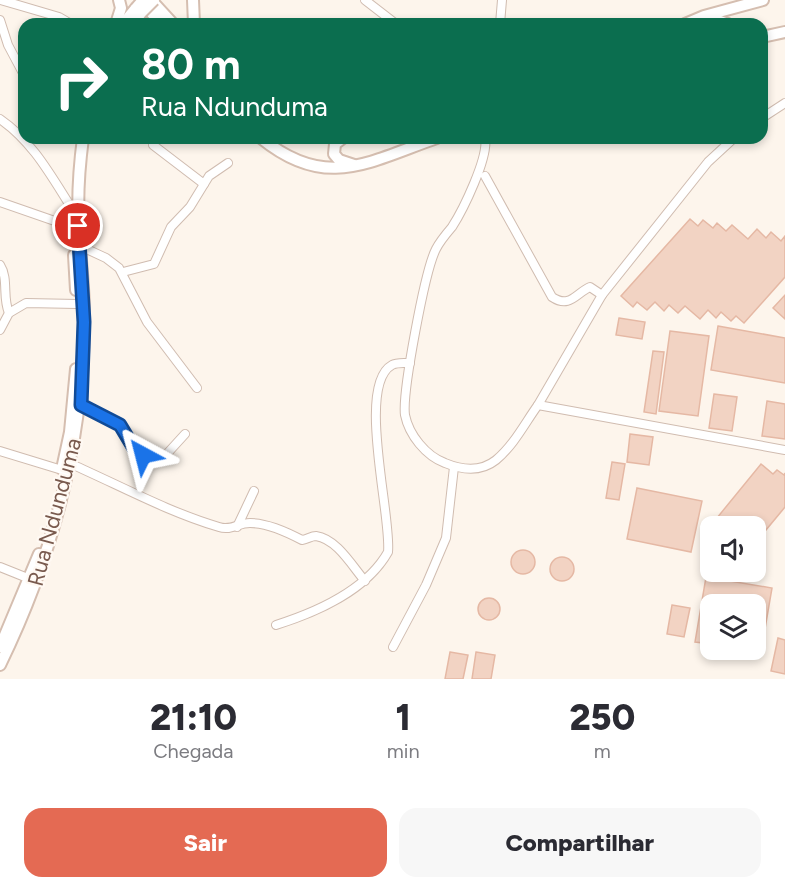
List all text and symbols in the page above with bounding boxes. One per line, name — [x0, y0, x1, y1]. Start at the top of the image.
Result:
text: 80 m — [141, 39, 241, 90]
icon: right — [42, 42, 120, 120]
text: Rua Ndunduma — [141, 90, 328, 123]
pin — [52, 200, 103, 251]
icon: arrive — [61, 209, 94, 242]
position arrow — [111, 423, 175, 487]
street label: Rua Ndunduma — [22, 435, 87, 589]
map controls — [700, 516, 766, 660]
button: sound — [700, 516, 766, 582]
button: layers — [700, 594, 766, 660]
text: 21:10 — [150, 696, 237, 739]
text: 1 — [395, 696, 411, 739]
text: 250 — [569, 696, 635, 739]
text: Chegada — [153, 739, 234, 763]
text: min — [387, 739, 420, 763]
text: m — [594, 739, 611, 763]
button: Sair — [24, 808, 387, 877]
button: Compartilhar — [399, 808, 761, 877]

